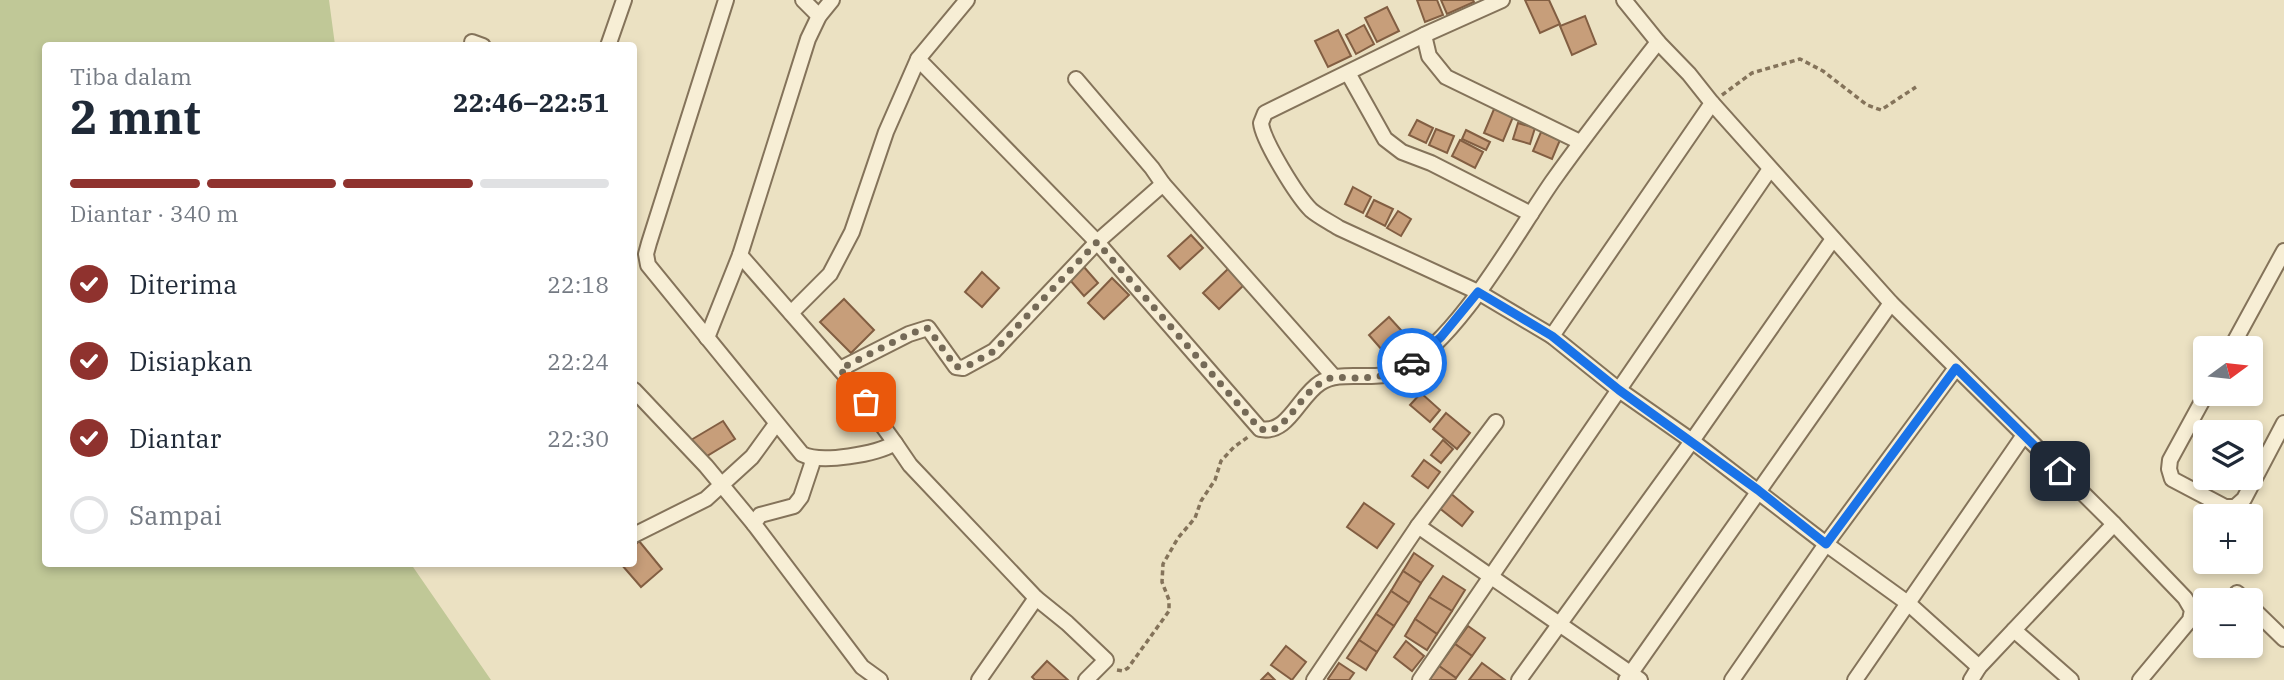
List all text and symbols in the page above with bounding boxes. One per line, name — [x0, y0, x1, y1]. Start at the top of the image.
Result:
text: Tiba dalam — [70, 61, 192, 91]
text: 22:46–22:51 — [453, 85, 609, 119]
text: 2 mnt — [70, 87, 201, 147]
text: Diantar · 340 m — [70, 198, 238, 228]
icon: check — [70, 265, 108, 303]
text: Diterima — [129, 267, 237, 301]
text: 22:18 — [547, 269, 609, 299]
courier — [1377, 328, 1447, 398]
north arrow — [2193, 336, 2263, 406]
map controls — [2193, 336, 2263, 658]
icon: check — [70, 342, 108, 380]
text: Disiapkan — [129, 344, 253, 378]
icon: car — [1393, 344, 1431, 382]
text: 22:24 — [547, 346, 609, 376]
pin — [836, 372, 896, 432]
icon: bag — [847, 383, 885, 421]
icon: check — [70, 419, 108, 457]
button: layers — [2193, 420, 2263, 490]
text: Diantar — [129, 421, 221, 455]
text: 22:30 — [547, 423, 609, 453]
pin — [2030, 441, 2090, 501]
icon: home — [2041, 452, 2079, 490]
text: Sampai — [129, 498, 222, 532]
button: + — [2193, 504, 2263, 574]
button: − — [2193, 588, 2263, 658]

